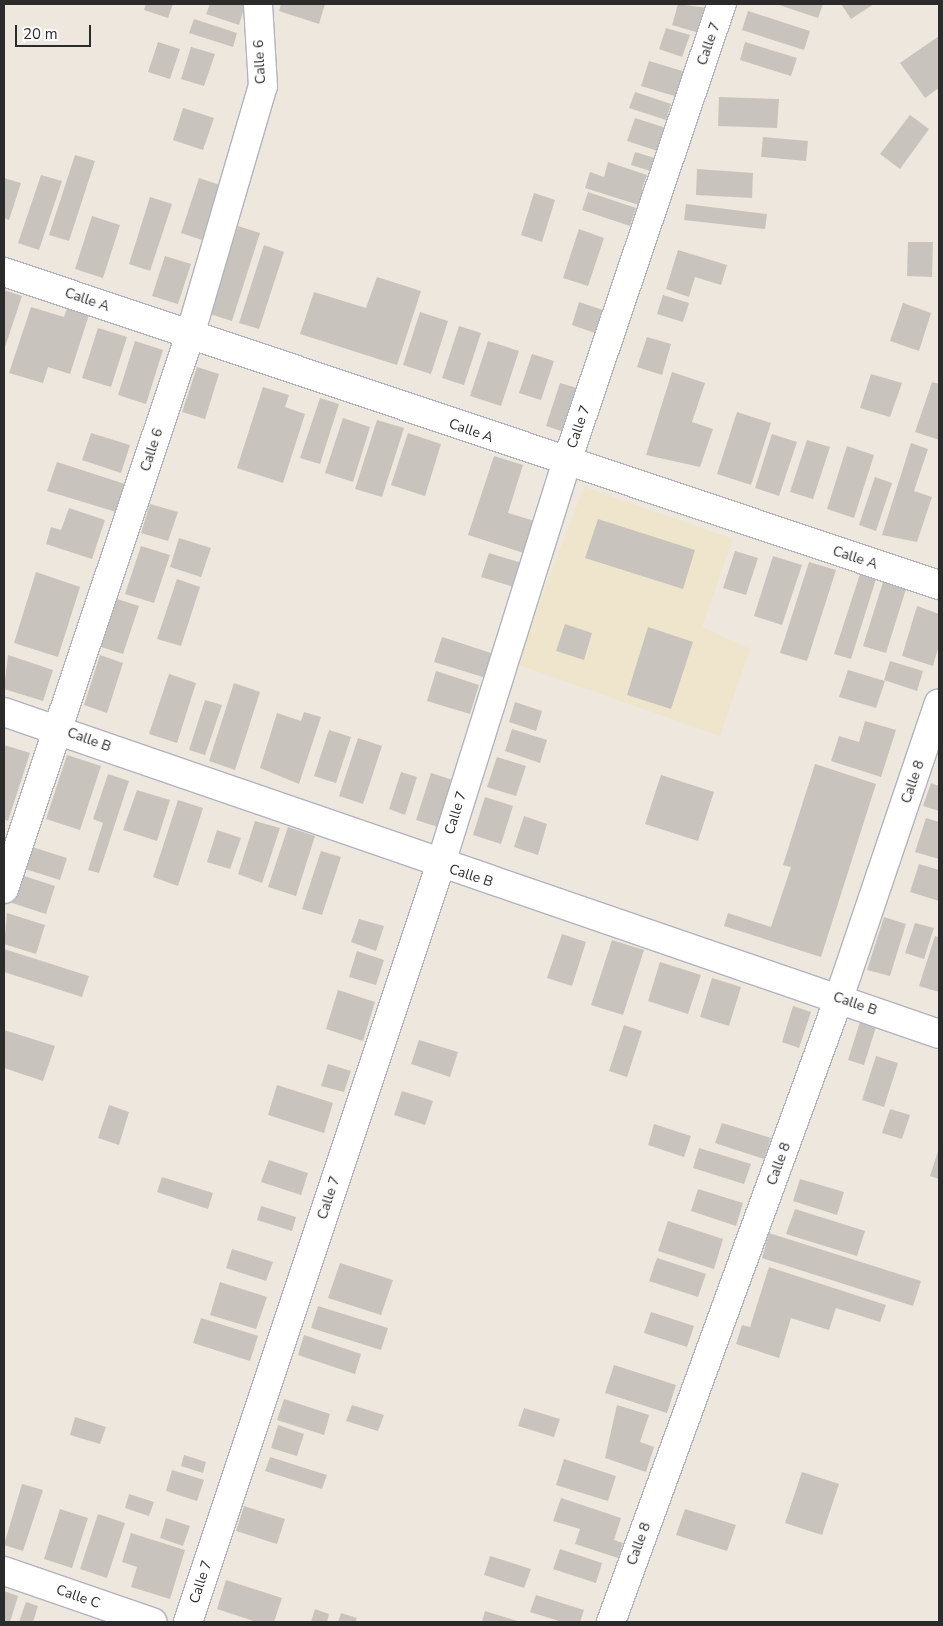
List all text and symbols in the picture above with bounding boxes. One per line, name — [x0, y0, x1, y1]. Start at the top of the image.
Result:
scale bar — [18, 15, 94, 47]
street label: Calle 7 — [694, 20, 724, 68]
text: 20 m — [23, 24, 58, 44]
street label: Calle 6 — [250, 39, 270, 85]
street label: Calle A — [62, 285, 112, 315]
street label: Calle 7 — [564, 403, 594, 451]
street label: Calle A — [446, 416, 496, 446]
street label: Calle 6 — [137, 426, 167, 474]
street label: Calle A — [830, 543, 880, 573]
street label: Calle B — [65, 724, 113, 756]
street label: Calle 8 — [898, 758, 928, 806]
street label: Calle 7 — [441, 789, 471, 837]
street label: Calle B — [447, 861, 495, 891]
street label: Calle B — [831, 989, 879, 1019]
street label: Calle 8 — [764, 1140, 794, 1188]
street label: Calle 7 — [314, 1174, 344, 1222]
street label: Calle 8 — [624, 1520, 654, 1568]
street label: Calle 7 — [186, 1558, 216, 1606]
street label: Calle C — [54, 1582, 102, 1612]

